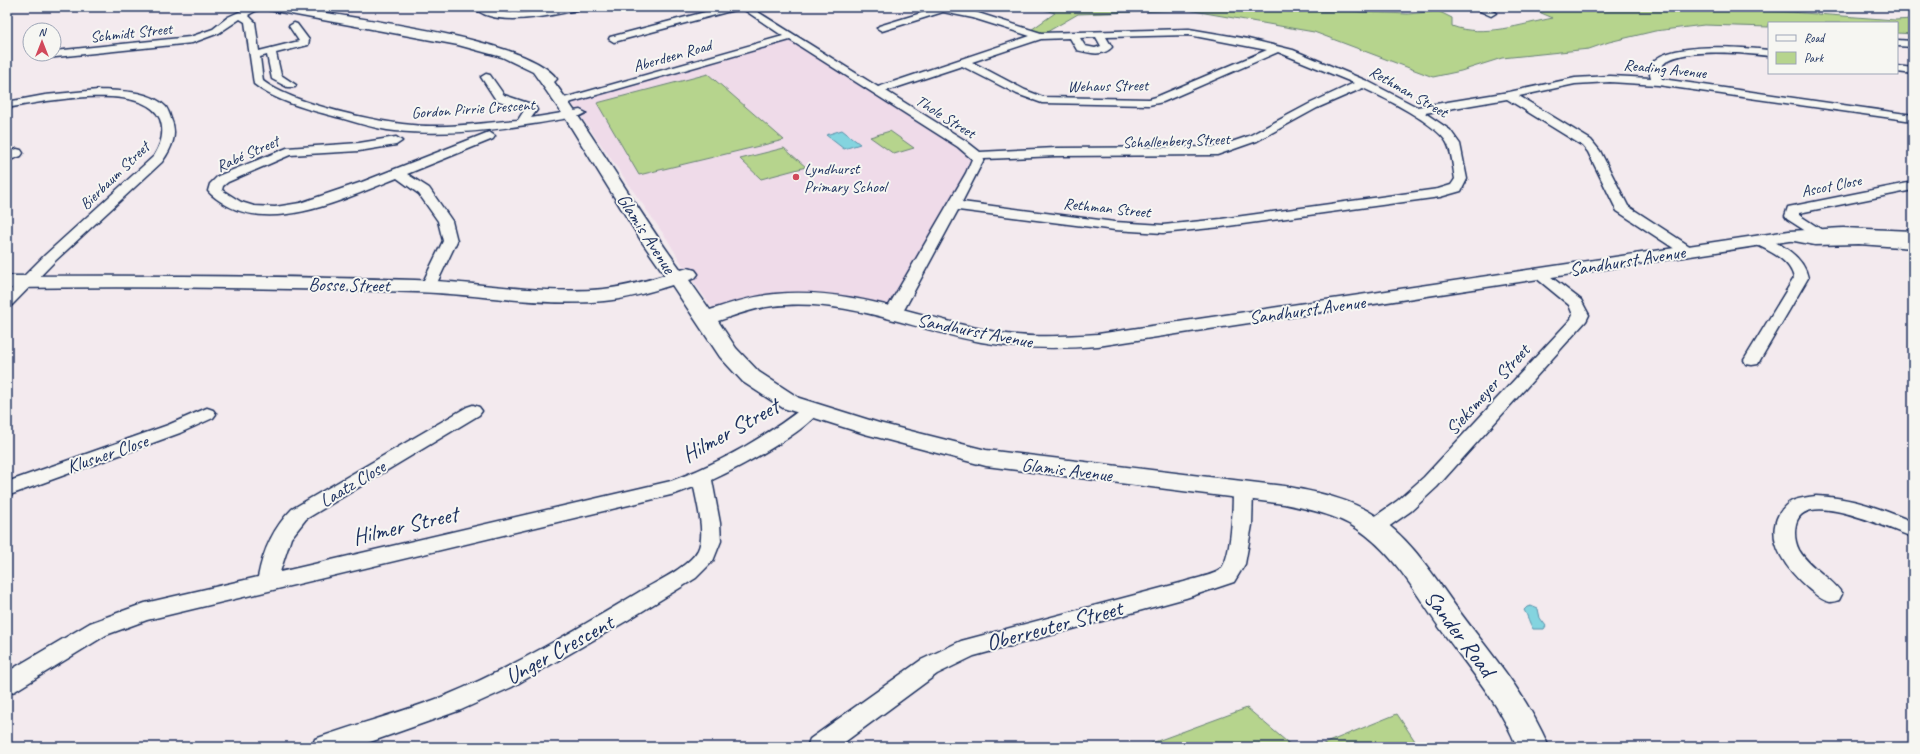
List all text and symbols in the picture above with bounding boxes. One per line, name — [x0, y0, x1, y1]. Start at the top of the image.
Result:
street label: Schmidt Street — [89, 19, 175, 47]
north arrow — [22, 22, 62, 62]
legend — [1768, 22, 1898, 74]
text: N — [39, 25, 48, 39]
text: Road — [1804, 30, 1826, 46]
street label: Aberdeen Road — [631, 35, 716, 77]
text: Park — [1804, 50, 1825, 66]
street label: Reading Avenue — [1623, 55, 1709, 83]
street label: Rethman Street — [1366, 61, 1453, 123]
street label: Wehaus Street — [1068, 75, 1150, 97]
street label: Thole Street — [912, 91, 981, 144]
street label: Gordon Pirrie Crescent — [411, 95, 537, 123]
street label: Schallenberg Street — [1122, 129, 1232, 153]
street label: Rabé Street — [213, 130, 284, 177]
street label: Bierbaum Street — [76, 136, 156, 214]
place label: Lyndhurst Primary School — [804, 159, 890, 197]
street label: Ascot Close — [1800, 170, 1865, 202]
marker: Lyndhurst Primary School — [791, 172, 801, 182]
street label: Glamis Avenue — [611, 189, 682, 280]
street label: Rethman Street — [1063, 193, 1153, 223]
street label: Sandhurst Avenue — [1568, 240, 1689, 282]
street label: Bosse Street — [308, 272, 392, 298]
street label: Sandhurst Avenue — [1248, 290, 1368, 330]
street label: Sandhurst Avenue — [915, 308, 1036, 354]
street label: Sieksmeyer Street — [1440, 338, 1536, 440]
street label: Hilmer Street — [676, 390, 787, 469]
street label: Klusner Close — [64, 428, 153, 479]
street label: Glamis Avenue — [1020, 453, 1115, 488]
street label: Laatz Close — [315, 454, 391, 513]
street label: Hilmer Street — [350, 499, 464, 552]
street label: Sander Road — [1418, 584, 1504, 686]
street label: Oberreuter Street — [983, 593, 1128, 658]
street label: Unger Crescent — [500, 607, 621, 691]

